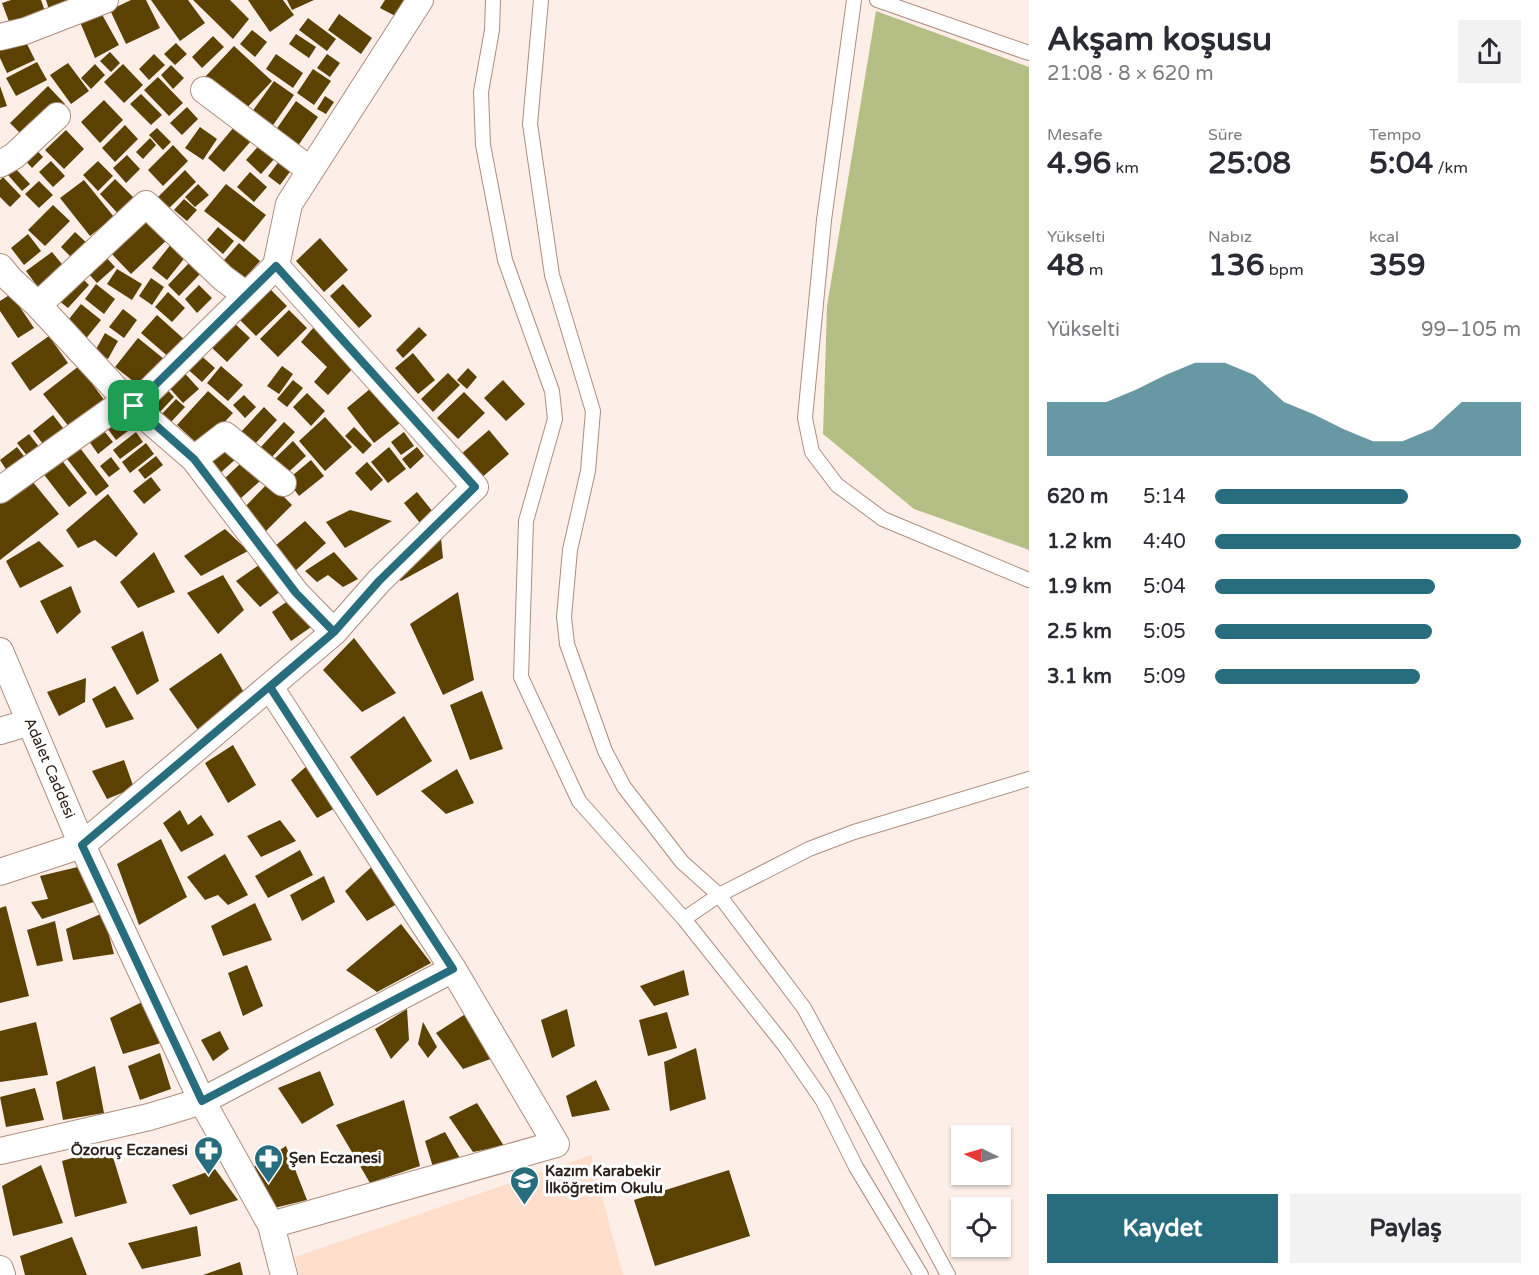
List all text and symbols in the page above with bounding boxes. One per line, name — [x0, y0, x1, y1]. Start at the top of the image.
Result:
text: Akşam koşusu — [1047, 20, 1272, 59]
button: share — [1458, 20, 1521, 83]
text: 21:08 · 8 × 620 m — [1047, 62, 1214, 86]
text: Mesafe — [1047, 125, 1102, 145]
text: Süre — [1208, 125, 1242, 145]
text: Tempo — [1369, 125, 1421, 145]
text: 4.96 — [1047, 145, 1111, 182]
text: 25:08 — [1208, 145, 1291, 182]
text: 5:04 — [1369, 145, 1433, 182]
text: km — [1111, 158, 1139, 178]
text: /km — [1433, 158, 1468, 178]
text: Yükselti — [1047, 227, 1105, 247]
text: Nabız — [1208, 227, 1252, 247]
text: kcal — [1369, 227, 1399, 247]
text: 48 — [1047, 247, 1085, 284]
text: 136 — [1208, 247, 1265, 284]
text: 359 — [1369, 247, 1426, 284]
text: m — [1085, 260, 1104, 280]
text: bpm — [1265, 260, 1304, 280]
text: Yükselti — [1047, 318, 1120, 342]
text: 99–105 m — [1421, 318, 1521, 342]
pin — [108, 380, 159, 431]
icon: arrive — [117, 389, 150, 422]
text: 620 m — [1047, 485, 1108, 509]
text: 5:14 — [1143, 485, 1186, 509]
text: 1.2 km — [1047, 530, 1112, 554]
text: 4:40 — [1143, 530, 1186, 554]
text: 1.9 km — [1047, 575, 1112, 599]
text: 5:04 — [1143, 575, 1186, 599]
text: 2.5 km — [1047, 620, 1112, 644]
text: 5:05 — [1143, 620, 1186, 644]
text: 3.1 km — [1047, 665, 1112, 689]
text: 5:09 — [1143, 665, 1186, 689]
street label: Adalet Caddesi — [21, 715, 79, 821]
north arrow — [951, 1125, 1011, 1185]
map controls — [951, 1125, 1011, 1257]
pharmacy icon: Özoruç Eczanesi — [193, 1134, 225, 1176]
place label: Özoruç Eczanesi — [71, 1141, 188, 1160]
pharmacy icon: Şen Eczanesi — [252, 1142, 284, 1184]
place label: Şen Eczanesi — [289, 1149, 382, 1168]
place label: Kazım Karabekir İlköğretim Okulu — [545, 1162, 663, 1198]
school or university icon: Kazım Karabekir İlköğretim Okulu — [508, 1164, 540, 1206]
button: Kaydet — [1047, 1194, 1278, 1263]
button: Paylaş — [1290, 1194, 1521, 1263]
button: locate — [951, 1197, 1011, 1257]

